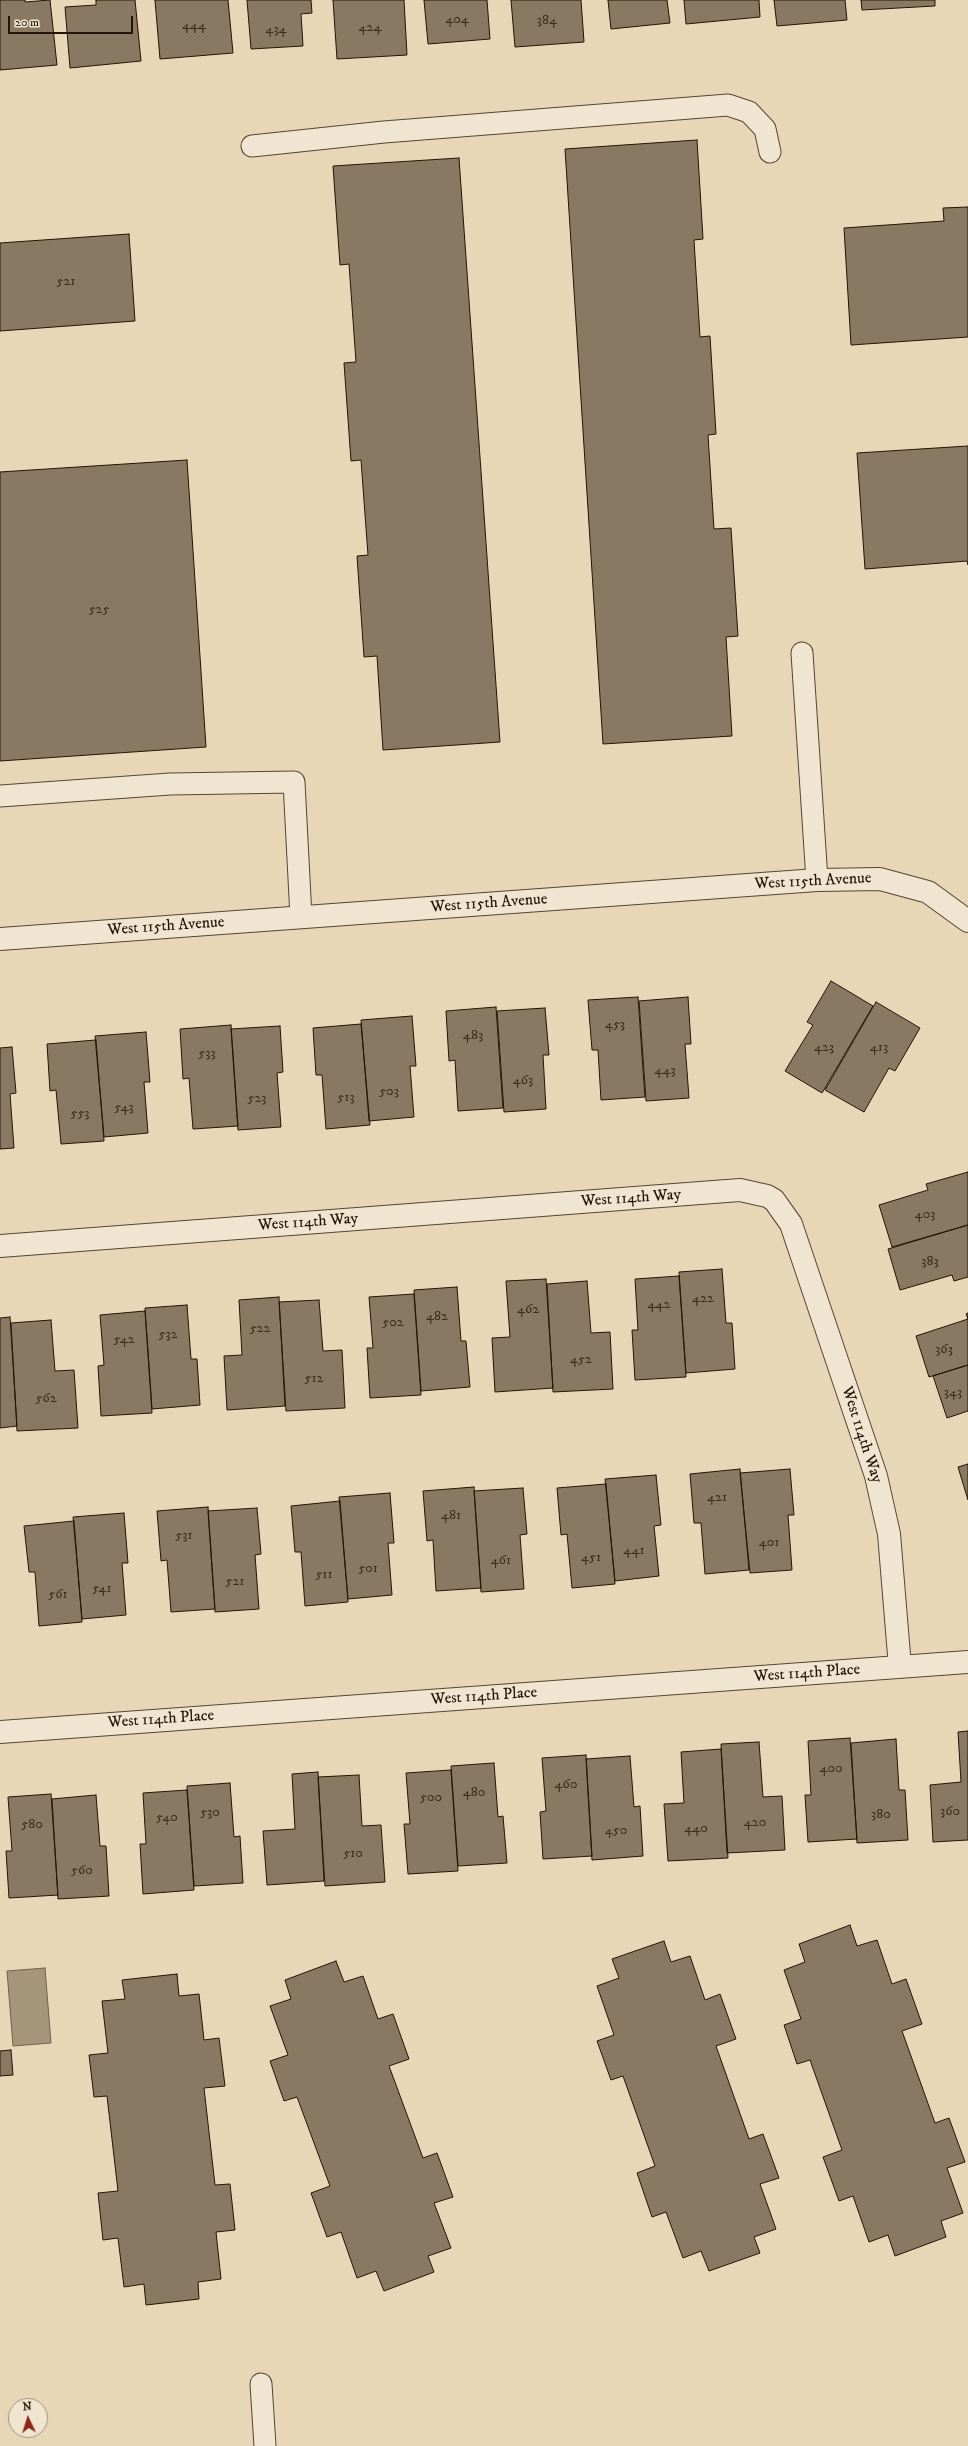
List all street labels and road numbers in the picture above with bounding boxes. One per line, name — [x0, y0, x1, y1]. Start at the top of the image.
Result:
street label: West 115th Avenue — [754, 869, 872, 895]
street label: West 115th Avenue — [430, 890, 548, 918]
street label: West 115th Avenue — [107, 913, 225, 941]
street label: West 114th Way — [580, 1186, 682, 1212]
street label: West 114th Way — [257, 1210, 359, 1236]
street label: West 114th Way — [836, 1384, 886, 1486]
street label: West 114th Place — [753, 1661, 861, 1687]
street label: West 114th Place — [430, 1684, 538, 1710]
street label: West 114th Place — [107, 1707, 215, 1733]

